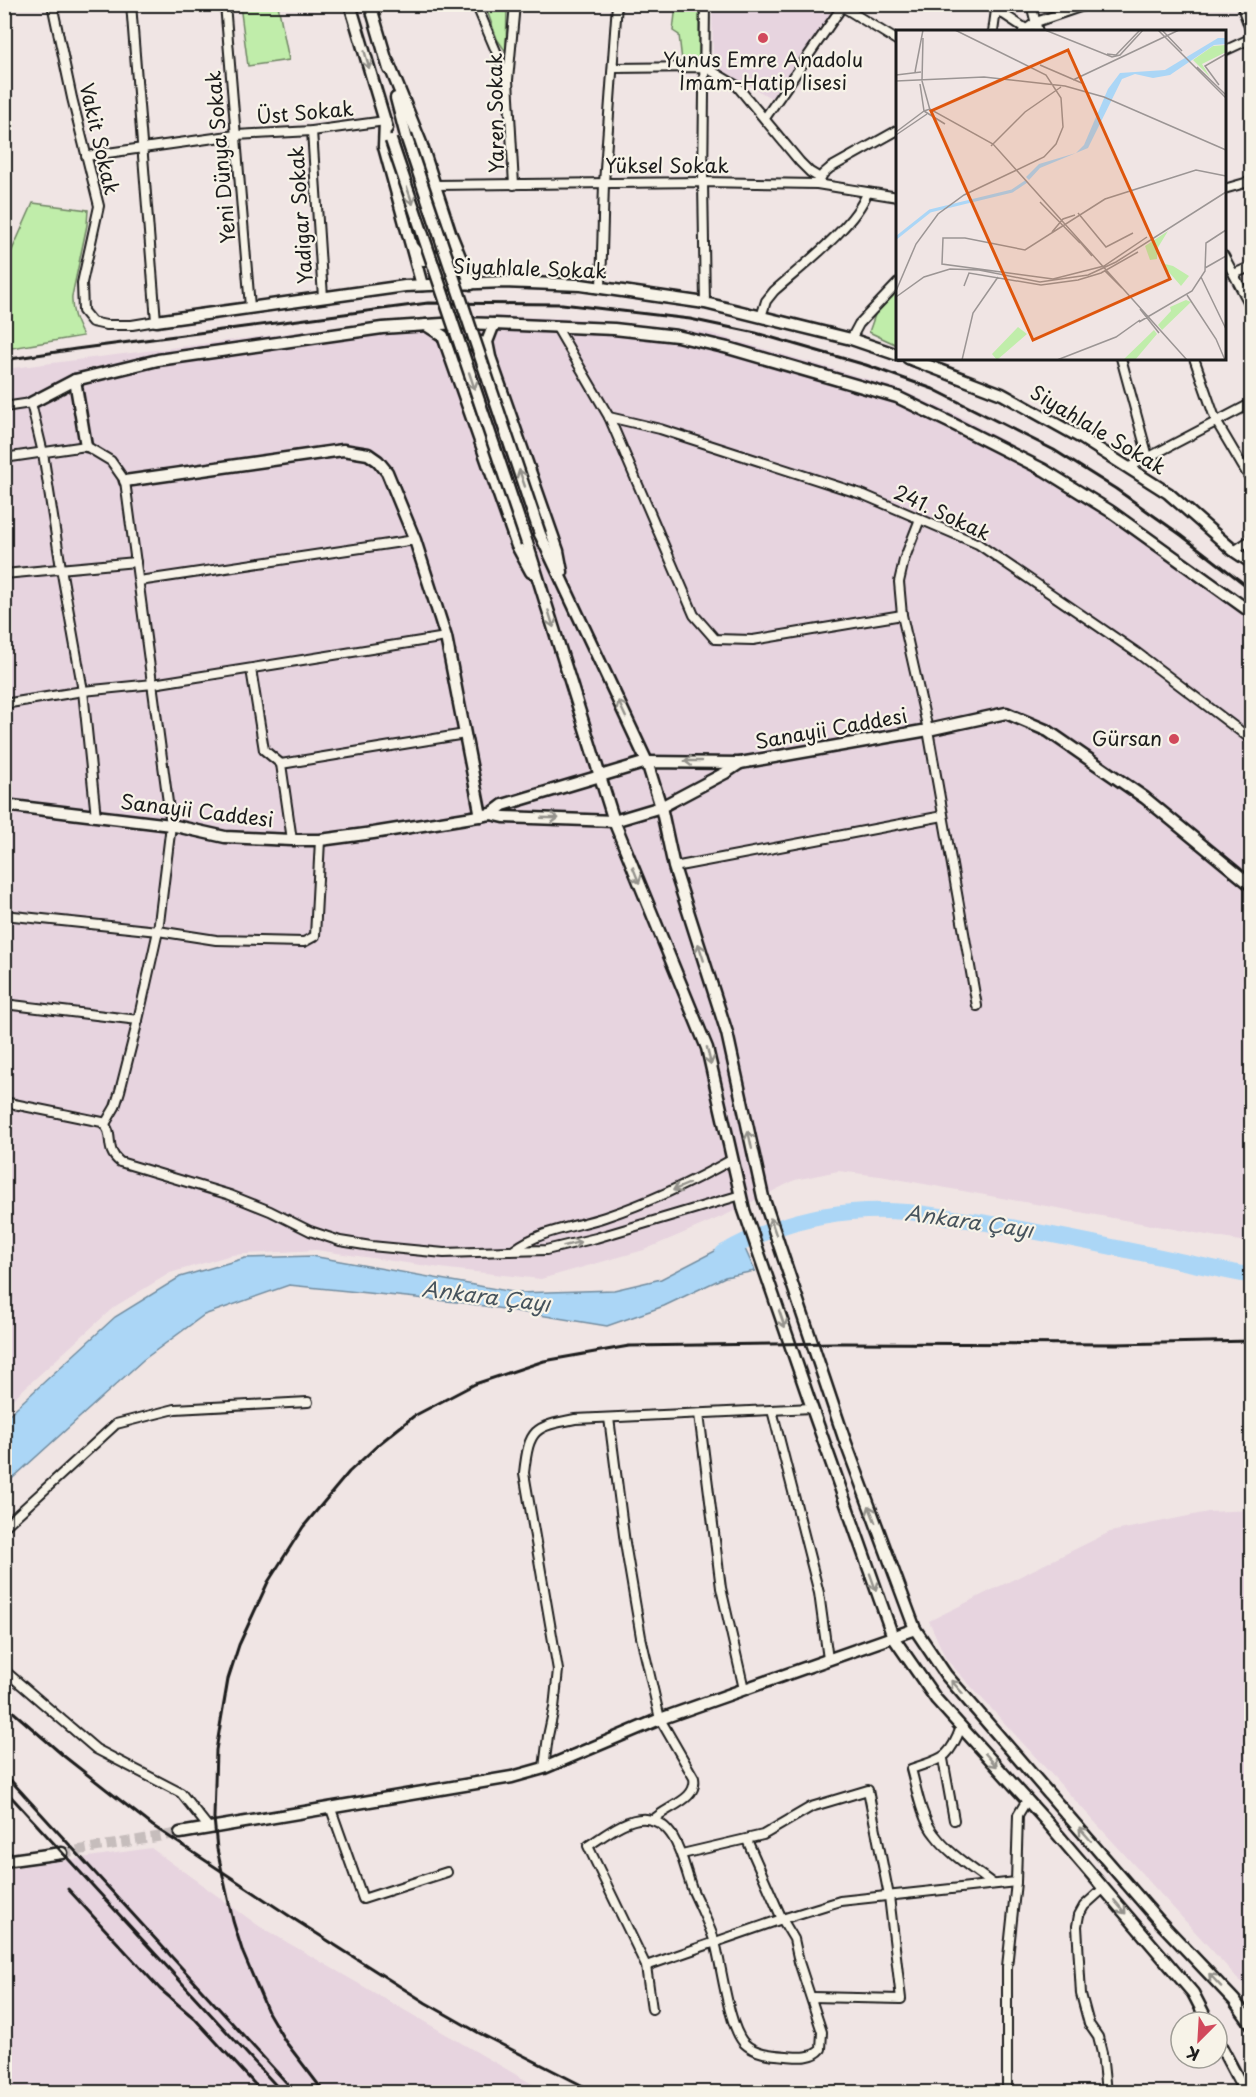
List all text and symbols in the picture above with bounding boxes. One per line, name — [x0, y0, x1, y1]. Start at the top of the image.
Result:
inset map — [896, 30, 1226, 360]
marker: Yunus Emre Anadolu İmam-Hatip lisesi — [756, 31, 770, 45]
place label: Yunus Emre Anadolu İmam-Hatip lisesi — [663, 44, 863, 97]
one-way arrow — [362, 50, 374, 69]
street label: Yaren Sokak — [479, 53, 511, 173]
street label: Yeni Dünya Sokak — [197, 69, 243, 245]
street label: Vakit Sokak — [73, 80, 127, 198]
street label: Üst Sokak — [255, 93, 355, 131]
street label: Yadigar Sokak — [280, 145, 320, 285]
street label: Yüksel Sokak — [605, 150, 729, 180]
one-way arrow — [405, 186, 416, 205]
street label: Siyahlale Sokak — [453, 250, 607, 286]
one-way arrow — [467, 371, 478, 390]
street label: Siyahlale Sokak — [1025, 377, 1172, 482]
one-way arrow — [515, 469, 526, 488]
street label: 241. Sokak — [889, 477, 996, 548]
one-way arrow — [546, 609, 557, 628]
one-way arrow — [615, 700, 627, 718]
street label: Sanayii Caddesi — [752, 700, 909, 756]
place label: Gürsan — [1092, 723, 1162, 753]
marker: Gürsan — [1167, 732, 1181, 746]
one-way arrow — [684, 756, 704, 767]
street label: Sanayii Caddesi — [119, 786, 275, 834]
one-way arrow — [539, 813, 559, 824]
one-way arrow — [631, 865, 642, 883]
one-way arrow — [695, 943, 706, 962]
one-way arrow — [703, 1046, 715, 1065]
one-way arrow — [744, 1131, 756, 1150]
one-way arrow — [672, 1182, 691, 1193]
water label: Ankara Çayı — [903, 1195, 1036, 1245]
one-way arrow — [766, 1217, 777, 1236]
one-way arrow — [562, 1238, 581, 1250]
water label: Ankara Çayı — [420, 1271, 553, 1319]
one-way arrow — [777, 1309, 788, 1328]
one-way arrow — [866, 1505, 877, 1523]
one-way arrow — [869, 1572, 880, 1591]
one-way arrow — [950, 1680, 964, 1695]
one-way arrow — [984, 1752, 998, 1767]
one-way arrow — [1078, 1827, 1092, 1842]
one-way arrow — [1113, 1899, 1126, 1915]
one-way arrow — [1208, 1973, 1222, 1988]
north arrow — [1169, 2010, 1229, 2070]
text: K — [1182, 2041, 1203, 2068]

